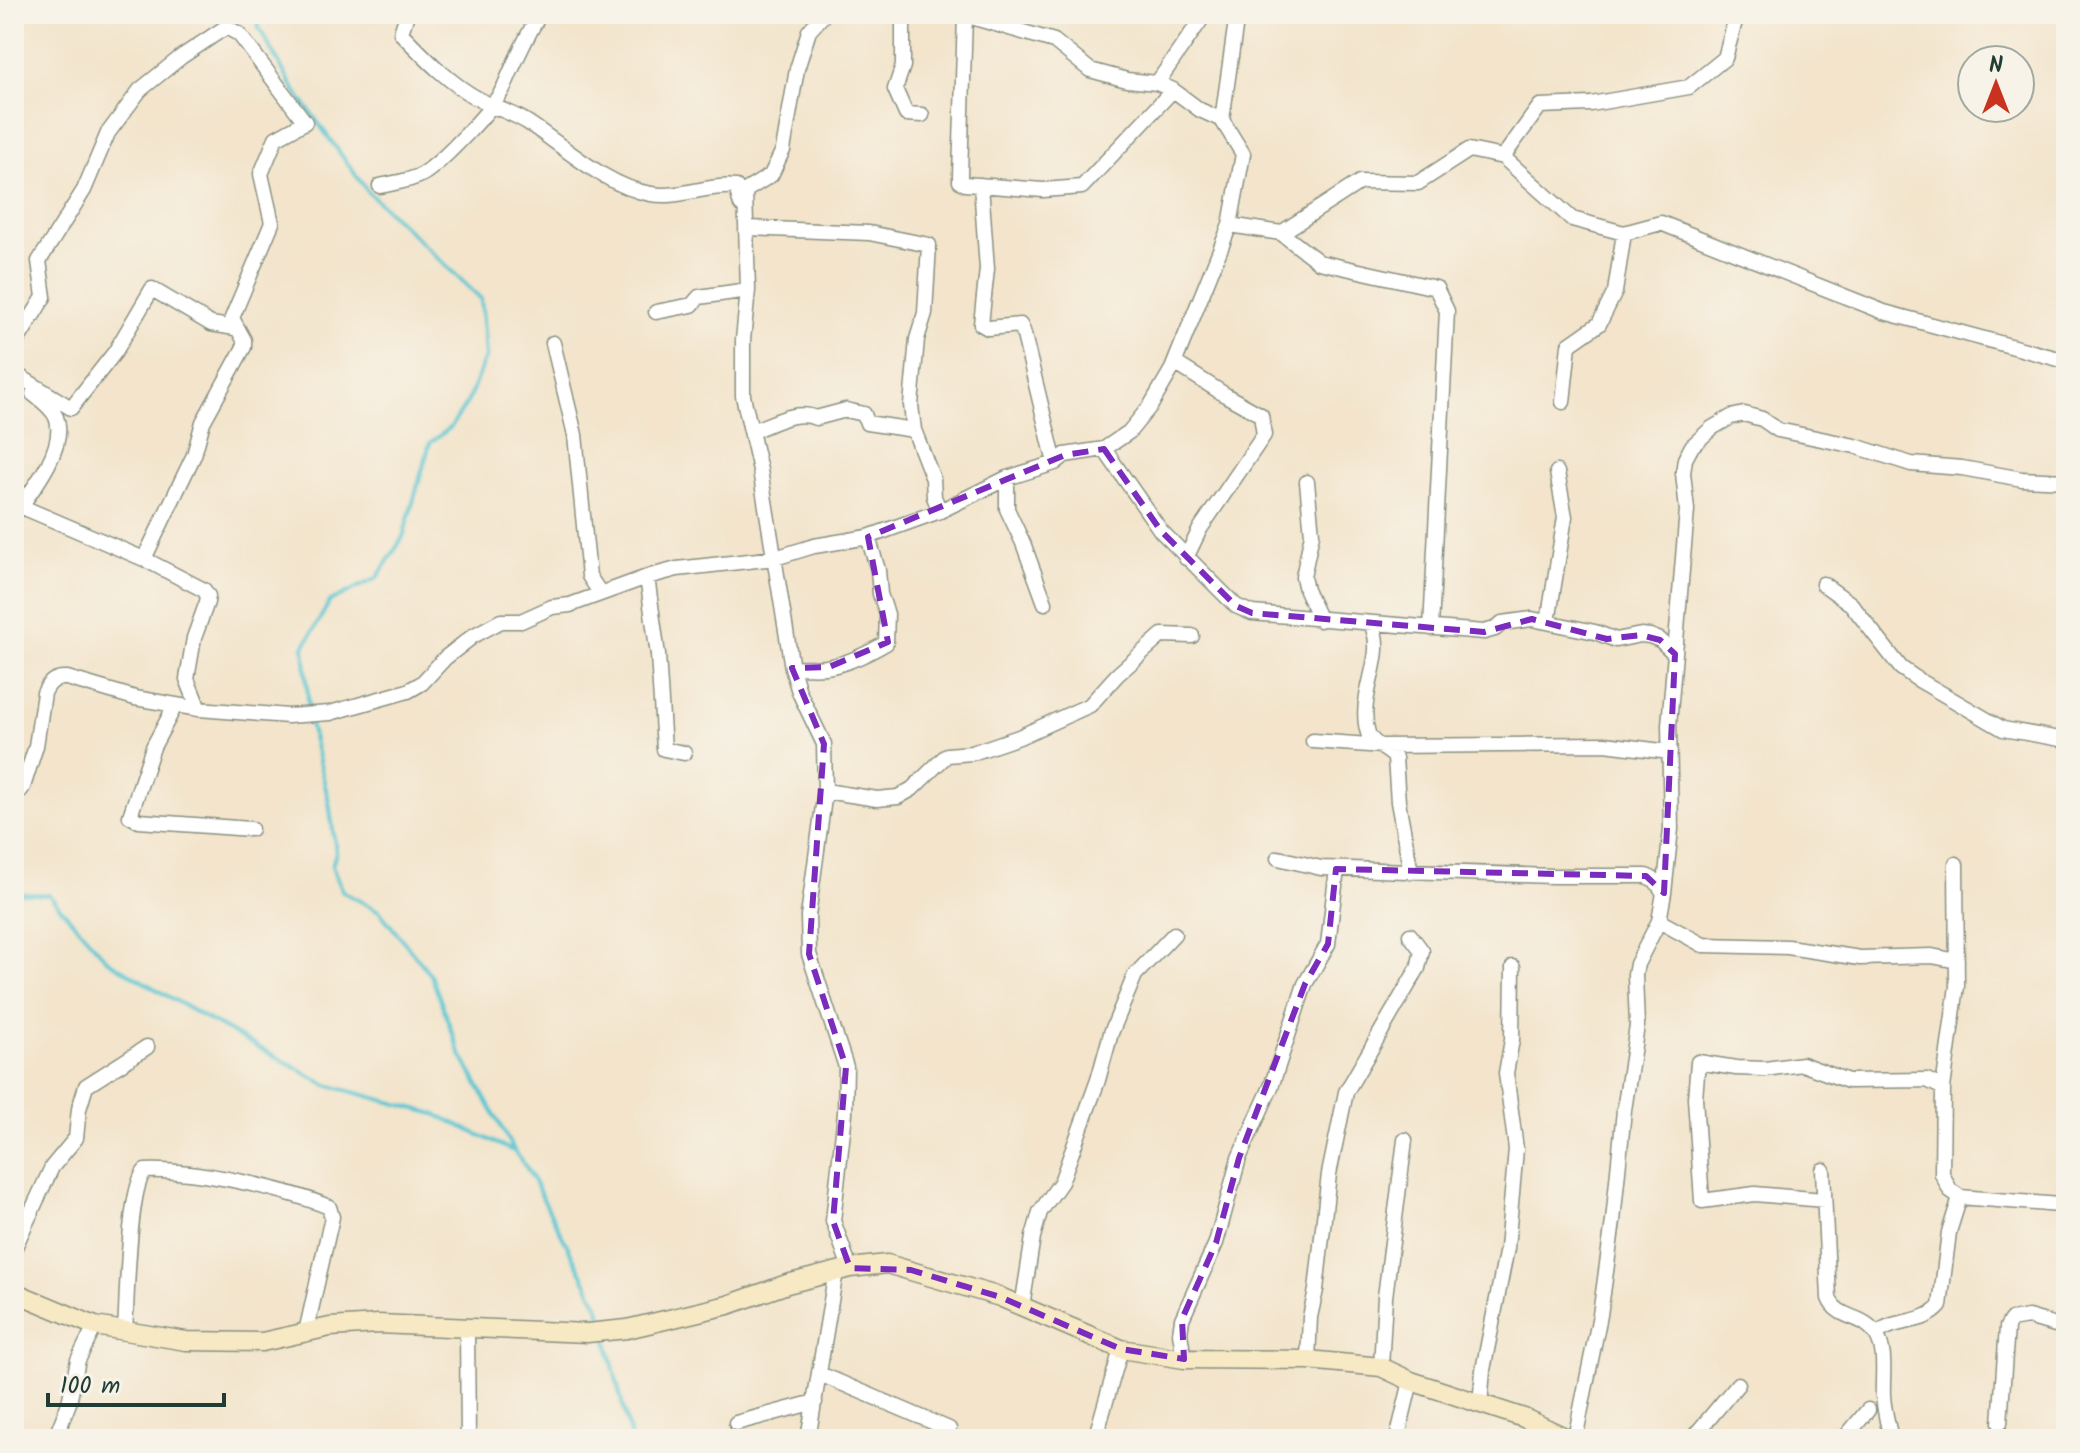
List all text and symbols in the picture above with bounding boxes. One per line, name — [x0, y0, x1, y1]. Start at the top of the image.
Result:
north arrow — [1956, 44, 2036, 124]
text: N — [1989, 49, 2003, 84]
scale bar — [48, 1357, 224, 1407]
text: 100 m — [60, 1367, 120, 1406]

